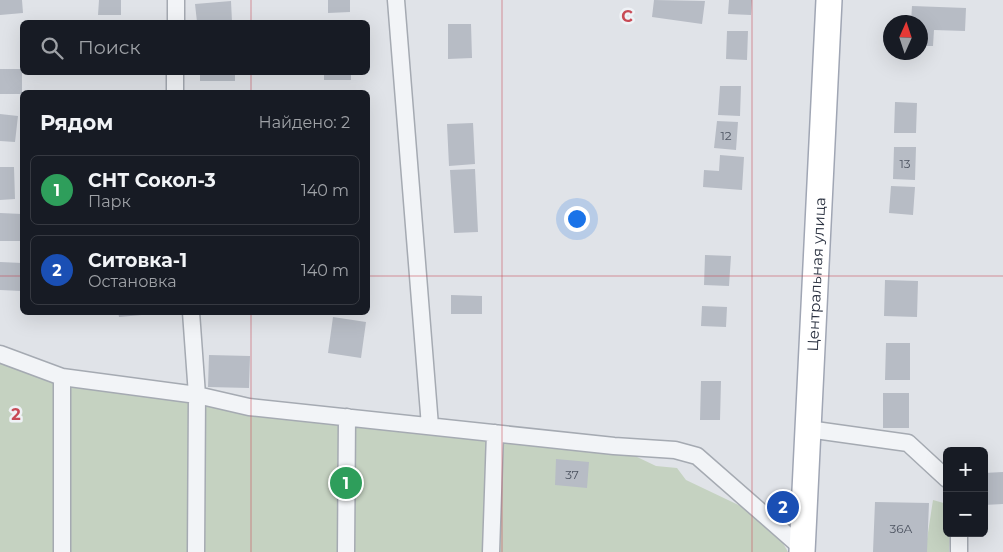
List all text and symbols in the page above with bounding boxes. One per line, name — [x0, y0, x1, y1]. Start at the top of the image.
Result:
text: C — [621, 7, 633, 26]
north arrow — [883, 15, 928, 60]
search box — [20, 20, 370, 75]
icon: search — [38, 34, 66, 62]
text: Поиск — [78, 36, 141, 59]
text: Рядом — [40, 110, 113, 135]
text: Найдено: 2 — [259, 113, 350, 132]
house number: 12 — [720, 128, 732, 143]
house number: 13 — [899, 156, 911, 171]
text: СНТ Сокол-3 — [88, 169, 216, 192]
text: 1 — [54, 181, 60, 200]
text: 140 m — [301, 181, 349, 200]
text: Парк — [88, 192, 131, 211]
street label: Центральная улица — [802, 197, 829, 352]
your location — [564, 206, 590, 232]
text: Ситовка-1 — [88, 249, 187, 272]
text: 2 — [52, 261, 62, 280]
text: 140 m — [301, 261, 349, 280]
text: Остановка — [88, 272, 177, 291]
text: 2 — [11, 405, 21, 424]
map controls — [943, 447, 988, 537]
button: + — [943, 447, 988, 492]
pin: 1 — [330, 464, 362, 502]
house number: 37 — [565, 467, 579, 482]
pin: 2 — [767, 488, 799, 526]
button: − — [943, 492, 988, 537]
house number: 36А — [889, 521, 913, 536]

